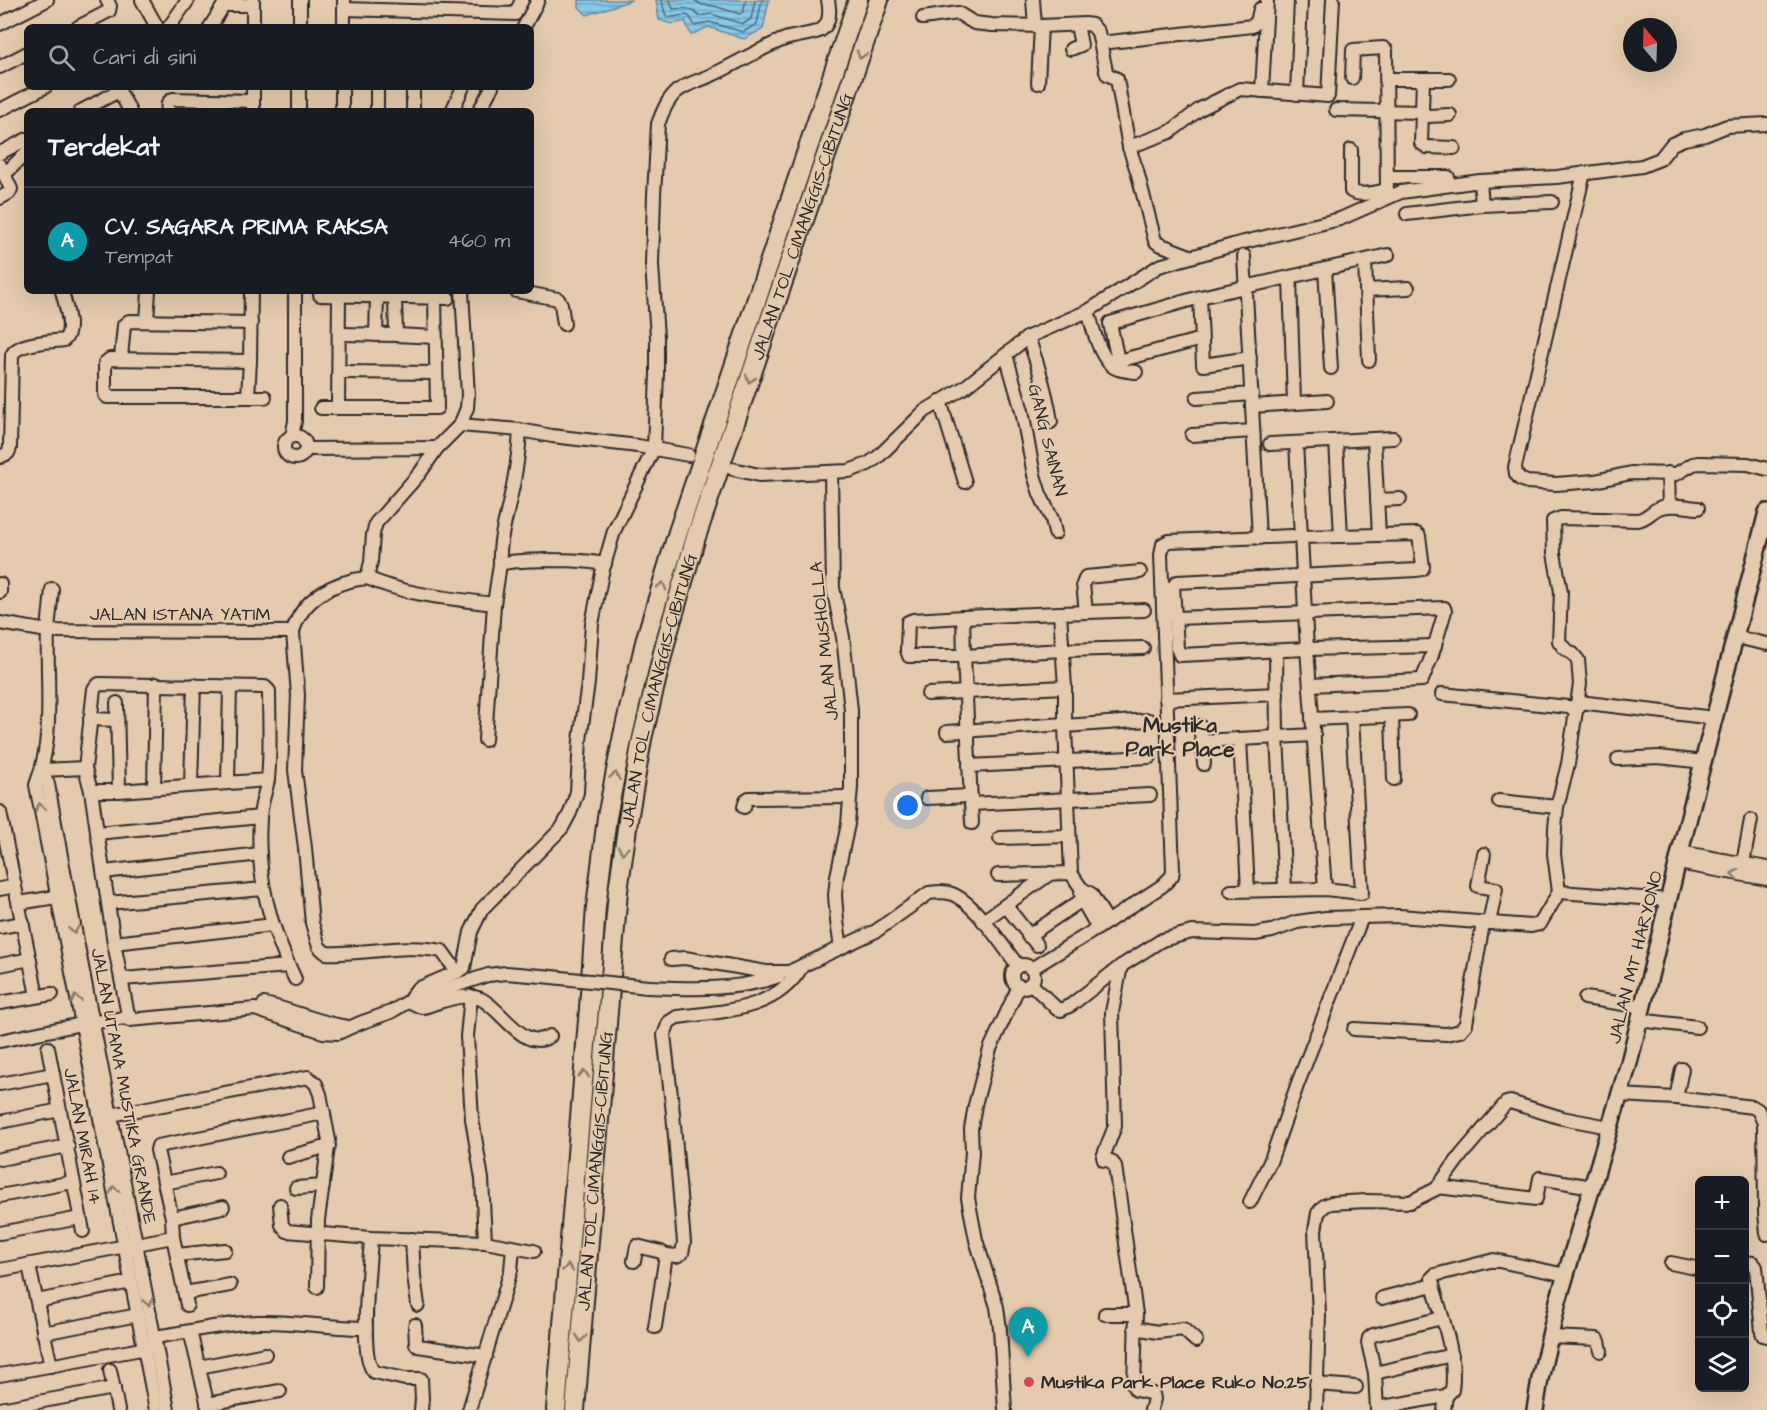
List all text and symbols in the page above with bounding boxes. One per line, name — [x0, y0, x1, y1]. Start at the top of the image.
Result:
north arrow — [1623, 18, 1677, 72]
search box — [24, 24, 534, 90]
icon: search — [45, 41, 78, 74]
text: Cari di sini — [93, 42, 196, 73]
one-way arrow — [856, 50, 868, 60]
street label: JALAN TOL CIMANGGIS–CIBITUNG — [745, 89, 860, 363]
text: Terdekat — [48, 129, 160, 165]
text: CV. SAGARA PRIMA RAKSA — [105, 212, 388, 243]
text: A — [61, 227, 74, 255]
text: 460 m — [448, 227, 510, 255]
text: Tempat — [105, 243, 173, 271]
one-way arrow — [745, 373, 758, 384]
street label: GANG SAINAN — [1021, 381, 1074, 499]
street label: JALAN TOL CIMANGGIS–CIBITUNG — [615, 550, 704, 829]
street label: JALAN MUSHOLLA — [804, 560, 845, 722]
one-way arrow — [655, 581, 667, 592]
street label: JALAN ISTANA YATIM — [90, 602, 270, 627]
district label: Mustika Park Place — [1126, 711, 1235, 764]
one-way arrow — [608, 771, 621, 781]
your location — [893, 791, 922, 820]
one-way arrow — [34, 802, 47, 812]
one-way arrow — [618, 846, 630, 855]
street label: JALAN MT HARYONO — [1602, 868, 1669, 1046]
one-way arrow — [1730, 868, 1740, 880]
one-way arrow — [67, 924, 80, 934]
street label: JALAN UTAMA MUSTIKA GRANDE — [84, 946, 163, 1227]
one-way arrow — [70, 994, 83, 1004]
street label: JALAN TOL CIMANGGIS–CIBITUNG — [571, 1029, 619, 1312]
street label: JALAN MIRAH 14 — [57, 1066, 108, 1206]
one-way arrow — [577, 1069, 590, 1078]
map controls — [1695, 1176, 1749, 1392]
button: + — [1695, 1176, 1749, 1230]
one-way arrow — [108, 1185, 121, 1195]
button: − — [1695, 1230, 1749, 1284]
one-way arrow — [561, 1263, 574, 1273]
button: locate — [1695, 1284, 1749, 1338]
one-way arrow — [141, 1297, 153, 1306]
pin: A — [1008, 1308, 1048, 1357]
one-way arrow — [575, 1333, 588, 1342]
button: layers — [1695, 1338, 1749, 1392]
place label: Mustika Park Place Ruko No.25 — [1041, 1370, 1310, 1395]
marker: Mustika Park Place Ruko No.25 — [1022, 1375, 1036, 1389]

